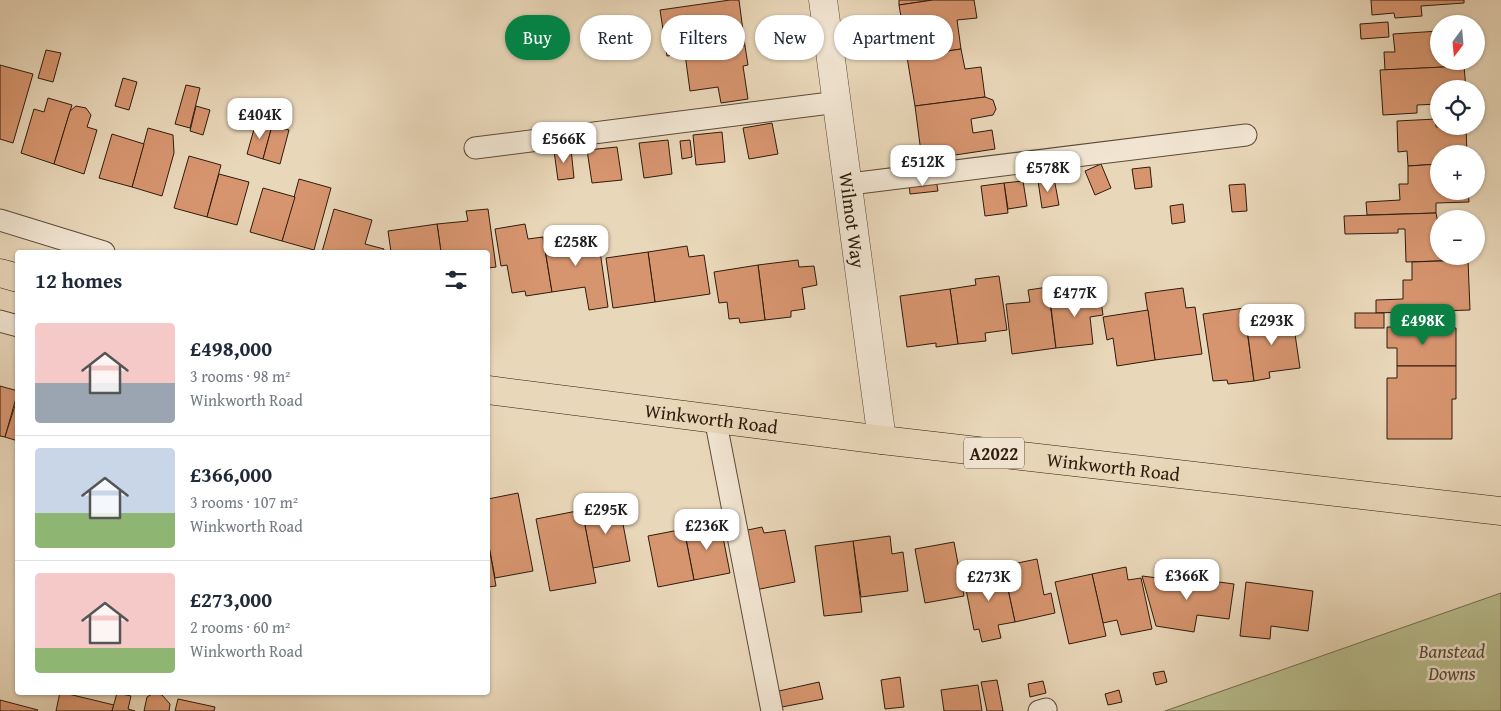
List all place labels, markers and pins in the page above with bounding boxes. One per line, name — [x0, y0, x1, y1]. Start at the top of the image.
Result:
pin: £404K — [225, 98, 295, 140]
pin: £566K — [529, 121, 599, 164]
pin: £512K — [888, 144, 958, 187]
pin: £578K — [1013, 150, 1083, 193]
pin: £258K — [541, 224, 611, 267]
pin: £477K — [1040, 276, 1110, 318]
pin: £293K — [1237, 304, 1307, 346]
pin: £498K — [1388, 304, 1458, 346]
pin: £295K — [571, 492, 641, 535]
pin: £236K — [672, 508, 742, 551]
pin: £366K — [1152, 558, 1222, 601]
pin: £273K — [954, 560, 1024, 602]

